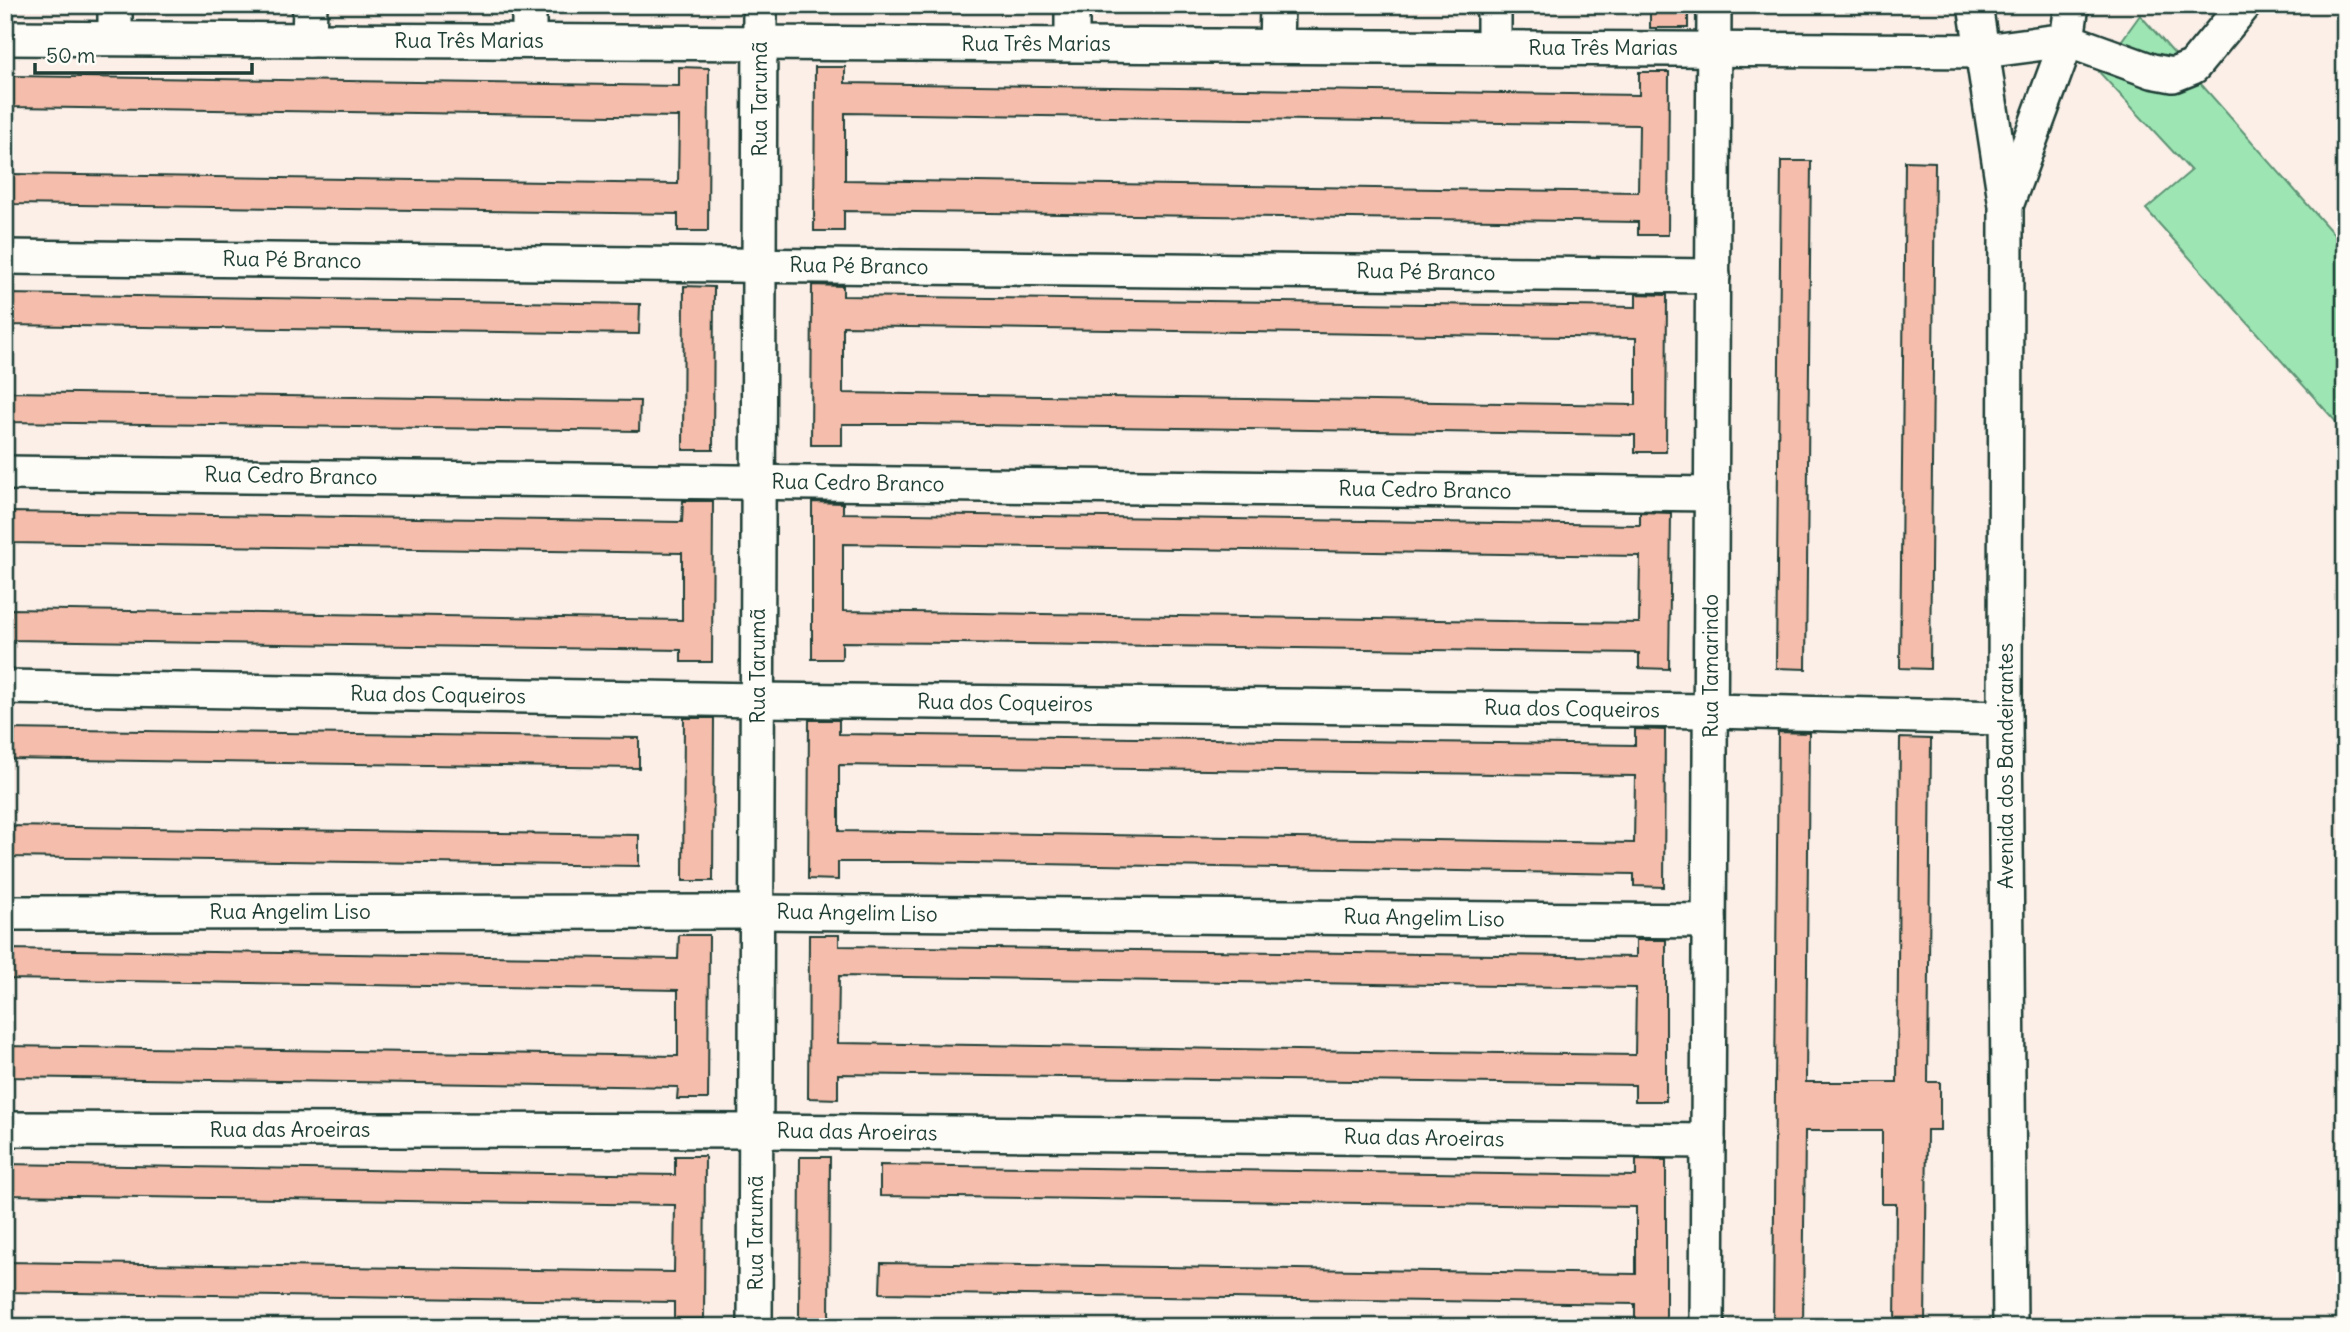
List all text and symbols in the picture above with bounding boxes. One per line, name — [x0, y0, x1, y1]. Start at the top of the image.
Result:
street label: Rua Três Marias — [394, 27, 544, 54]
street label: Rua Três Marias — [961, 30, 1111, 57]
scale bar — [35, 32, 252, 76]
street label: Rua Três Marias — [1528, 34, 1678, 61]
street label: Rua Tarumã — [746, 41, 773, 157]
text: 50 m — [46, 42, 95, 69]
street label: Rua Pé Branco — [222, 245, 362, 274]
street label: Rua Pé Branco — [789, 251, 929, 280]
street label: Rua Pé Branco — [1356, 257, 1496, 286]
street label: Rua Cedro Branco — [204, 460, 378, 491]
street label: Rua Cedro Branco — [771, 467, 945, 498]
street label: Rua Cedro Branco — [1338, 474, 1512, 505]
street label: Rua Tamarindo — [1697, 594, 1724, 738]
street label: Rua Tarumã — [744, 608, 771, 724]
street label: Avenida dos Bandeirantes — [1992, 643, 2019, 889]
street label: Rua dos Coqueiros — [350, 679, 526, 710]
street label: Rua dos Coqueiros — [917, 687, 1093, 718]
street label: Rua dos Coqueiros — [1484, 693, 1660, 724]
street label: Rua Angelim Liso — [209, 898, 371, 925]
street label: Rua Angelim Liso — [776, 898, 938, 927]
street label: Rua Angelim Liso — [1343, 903, 1505, 932]
street label: Rua das Aroeiras — [210, 1116, 370, 1143]
street label: Rua das Aroeiras — [776, 1117, 938, 1146]
street label: Rua das Aroeiras — [1343, 1123, 1505, 1152]
street label: Rua Tarumã — [742, 1175, 769, 1291]

